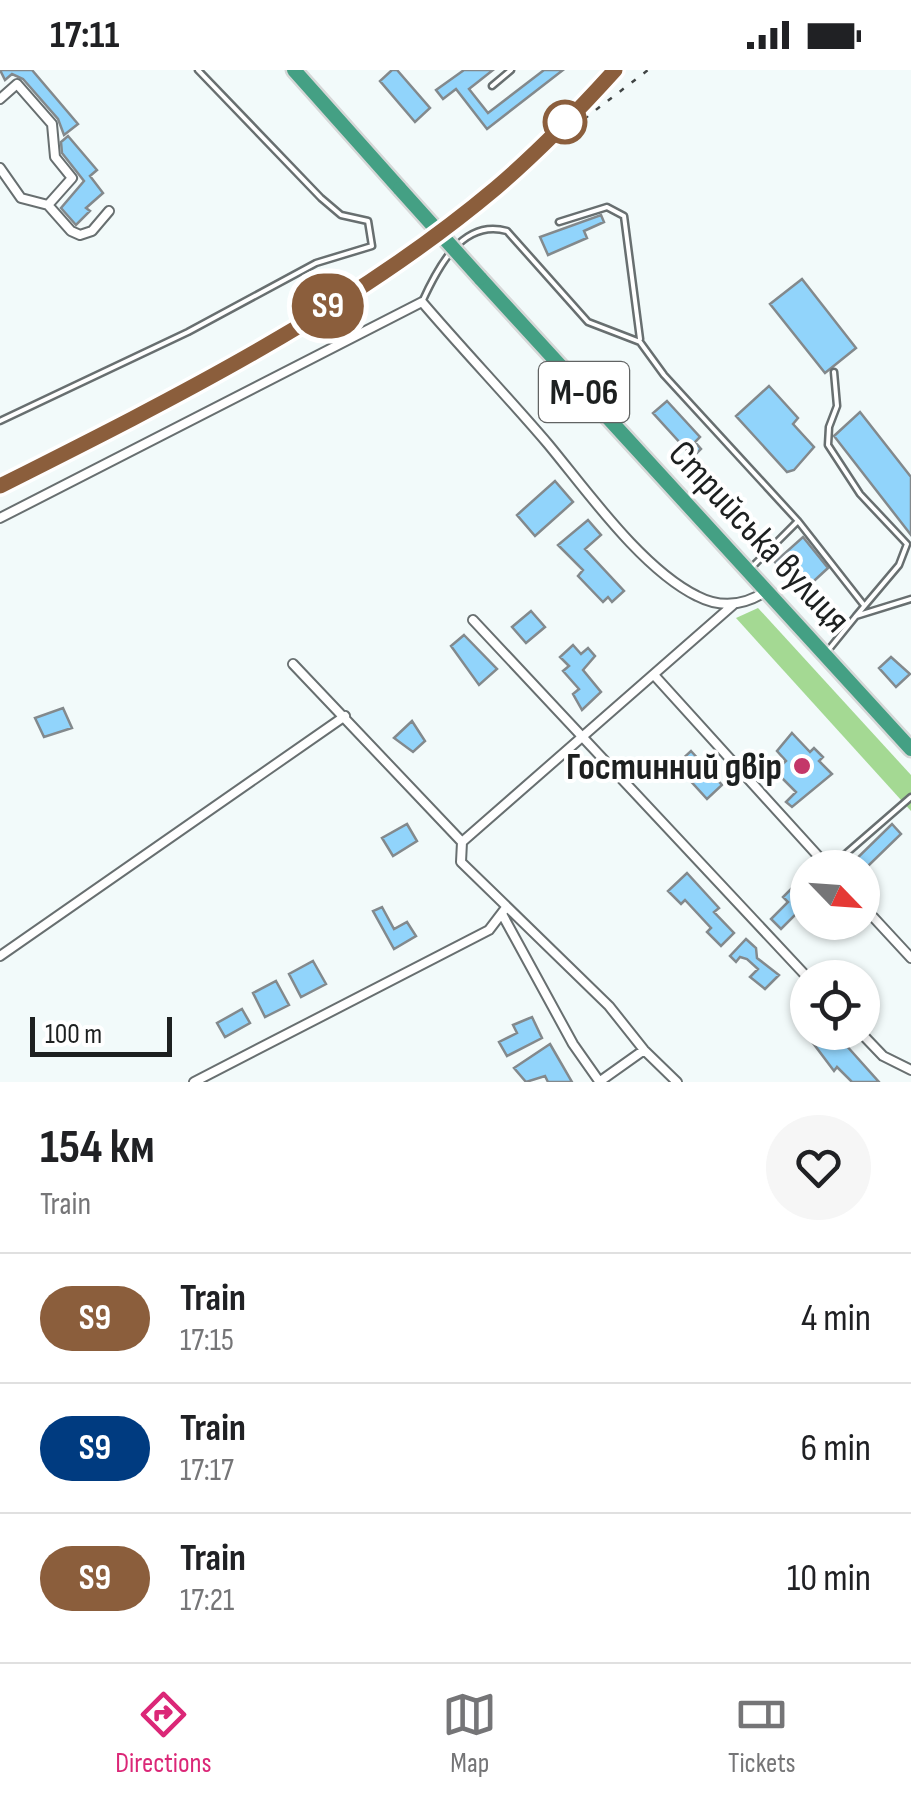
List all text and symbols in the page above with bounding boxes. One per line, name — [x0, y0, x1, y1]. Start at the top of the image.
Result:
text: 17:11 — [50, 13, 119, 58]
unlabelled marker — [544, 101, 586, 143]
line badge: S9 — [283, 274, 373, 338]
text: S9 — [312, 285, 344, 328]
road number: М-06 — [539, 362, 629, 422]
street label: Стрийська вулиця — [659, 432, 859, 642]
place label: Гостинний двір — [566, 745, 782, 790]
marker: Гостинний двір — [791, 755, 813, 777]
north arrow — [790, 850, 880, 940]
map controls — [790, 850, 880, 1050]
button: locate — [790, 960, 880, 1050]
scale bar — [30, 1012, 172, 1056]
text: 100 m — [45, 1018, 102, 1051]
button: heart — [766, 1115, 871, 1220]
text: 154 км — [40, 1119, 155, 1176]
text: Train — [40, 1185, 91, 1224]
text: Train — [180, 1276, 246, 1321]
text: 4 min — [801, 1296, 871, 1341]
text: S9 — [79, 1297, 111, 1340]
text: 17:15 — [180, 1321, 234, 1360]
text: Train — [180, 1406, 246, 1451]
text: 6 min — [801, 1426, 871, 1471]
text: S9 — [79, 1427, 111, 1470]
text: 17:17 — [180, 1451, 234, 1490]
text: Train — [180, 1536, 246, 1581]
text: 10 min — [787, 1556, 871, 1601]
text: S9 — [79, 1557, 111, 1600]
text: 17:21 — [180, 1581, 234, 1620]
tab: Directions — [115, 1687, 212, 1780]
tab: Map — [442, 1687, 497, 1780]
tab: Tickets — [728, 1687, 796, 1780]

